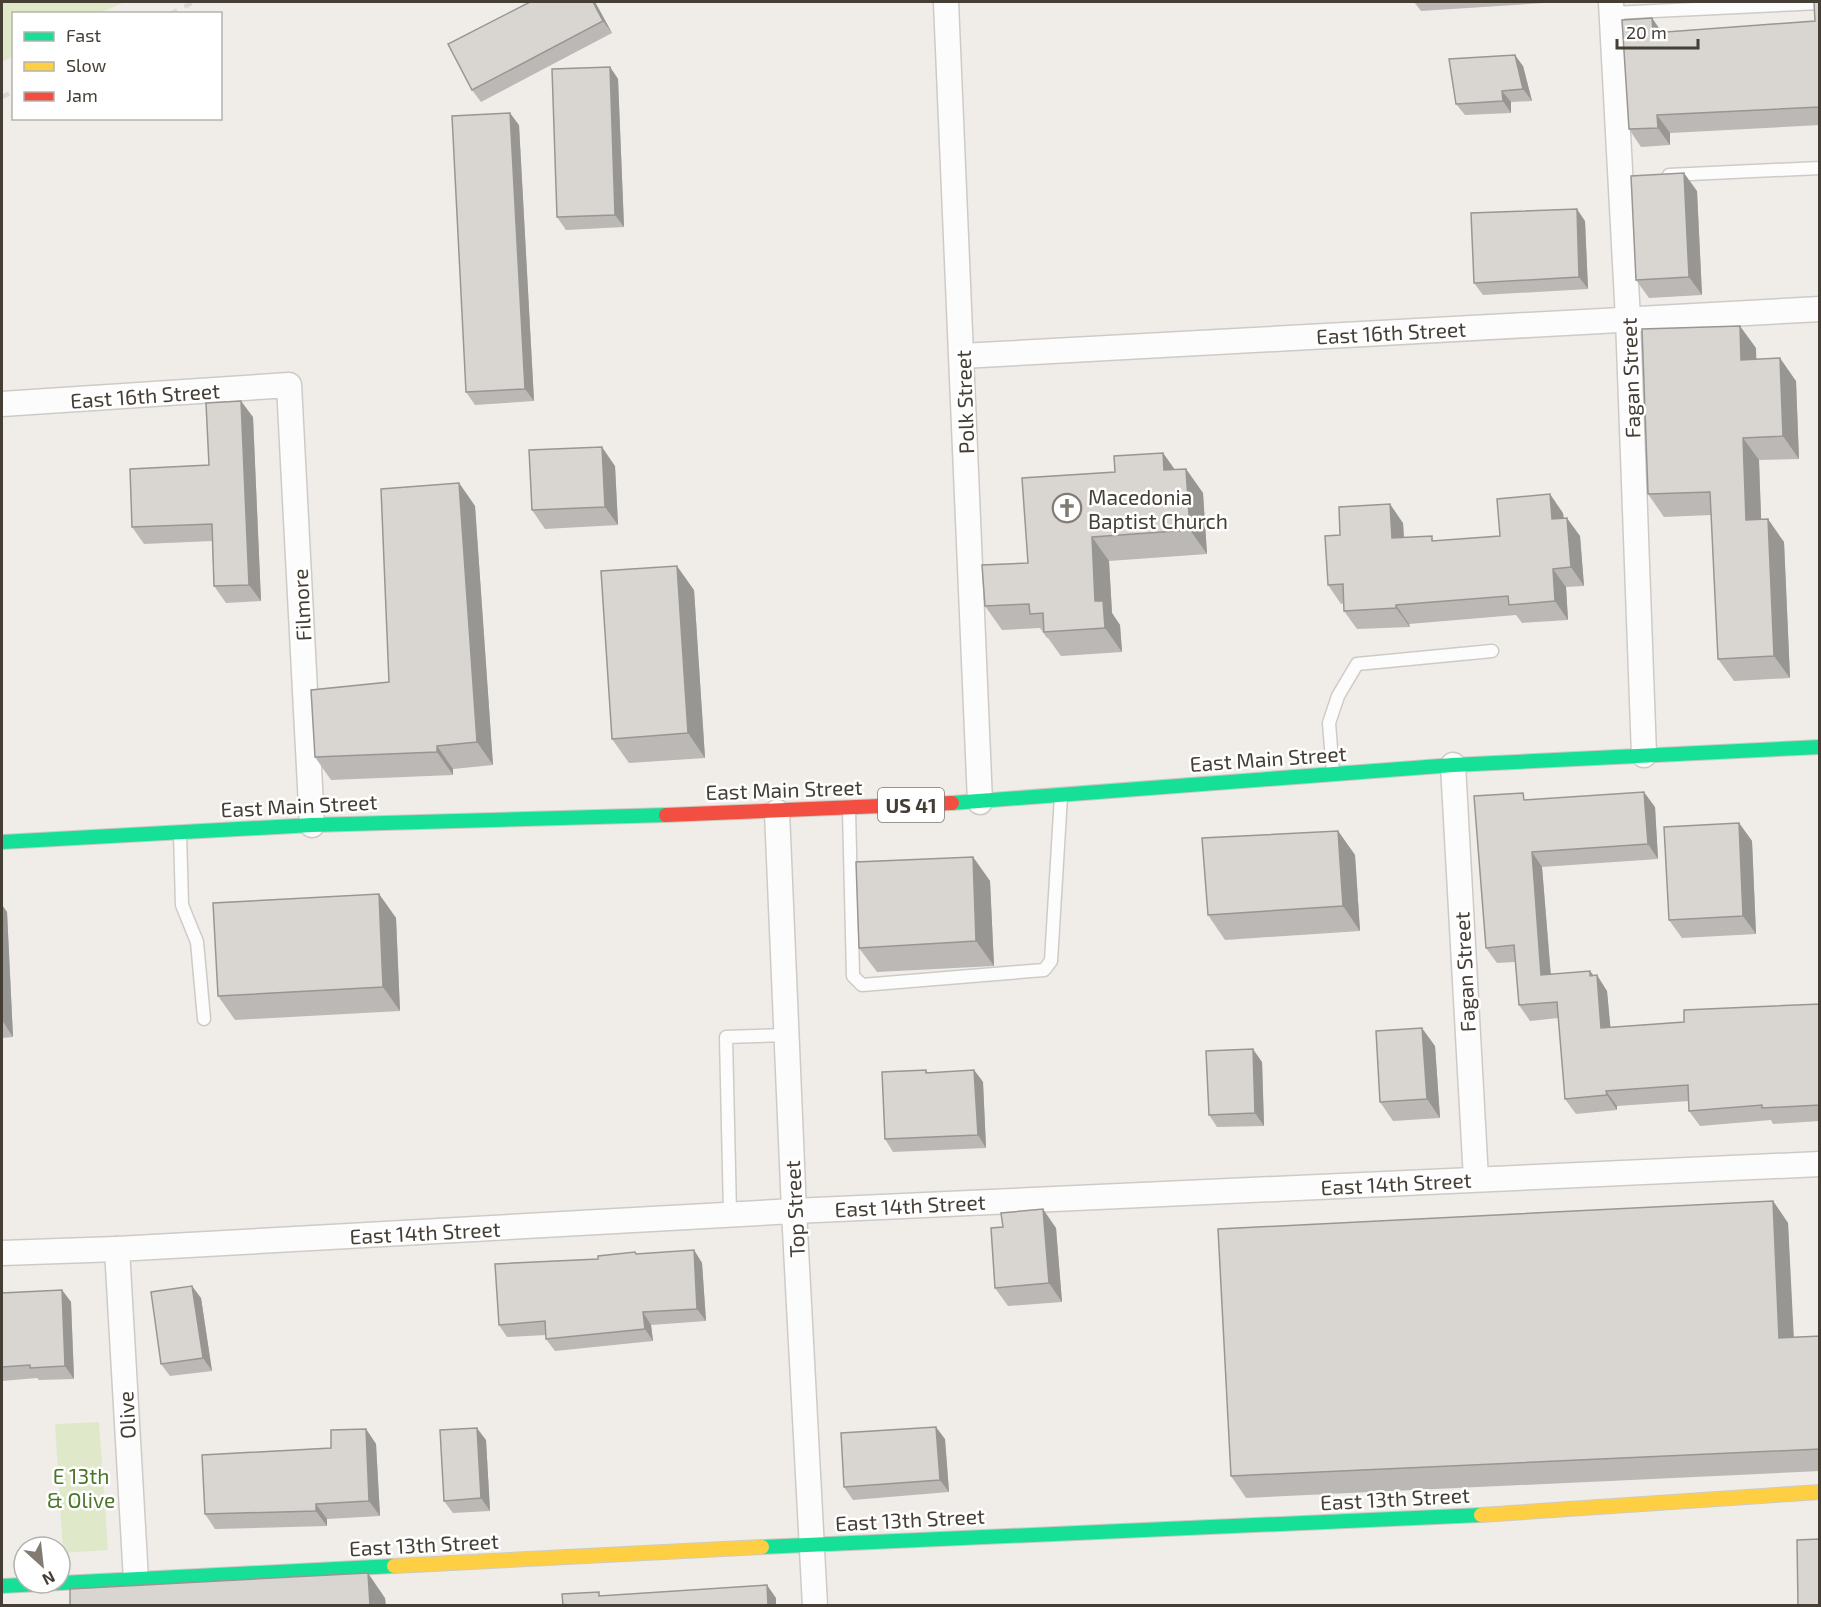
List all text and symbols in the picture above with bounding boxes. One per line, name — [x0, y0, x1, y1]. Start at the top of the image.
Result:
legend — [12, 12, 222, 120]
scale bar — [1617, 12, 1698, 50]
text: 20 m — [1626, 21, 1667, 43]
text: Fast — [66, 24, 101, 46]
text: Slow — [66, 54, 107, 76]
text: Jam — [66, 84, 98, 106]
street label: East 16th Street — [1315, 316, 1467, 348]
street label: Fagan Street — [1615, 317, 1645, 439]
street label: Polk Street — [950, 350, 978, 454]
street label: East 16th Street — [69, 377, 221, 413]
place label: Macedonia Baptist Church — [1088, 484, 1228, 533]
church icon: Macedonia Baptist Church — [1051, 492, 1083, 524]
street label: Filmore — [287, 568, 315, 642]
street label: East Main Street — [1189, 740, 1347, 776]
street label: East Main Street — [705, 774, 863, 804]
street label: East Main Street — [220, 788, 378, 822]
road number: US 41 — [878, 788, 944, 822]
street label: Fagan Street — [1448, 911, 1480, 1033]
street label: Top Street — [779, 1160, 809, 1258]
street label: East 14th Street — [1320, 1167, 1472, 1199]
street label: East 14th Street — [834, 1189, 986, 1221]
street label: East 14th Street — [349, 1216, 501, 1248]
street label: Olive — [112, 1390, 140, 1440]
park label: E 13th & Olive — [47, 1463, 115, 1512]
street label: East 13th Street — [1319, 1482, 1471, 1514]
street label: East 13th Street — [834, 1503, 986, 1535]
street label: East 13th Street — [348, 1528, 500, 1560]
north arrow — [12, 1535, 72, 1595]
text: N — [40, 1568, 59, 1590]

